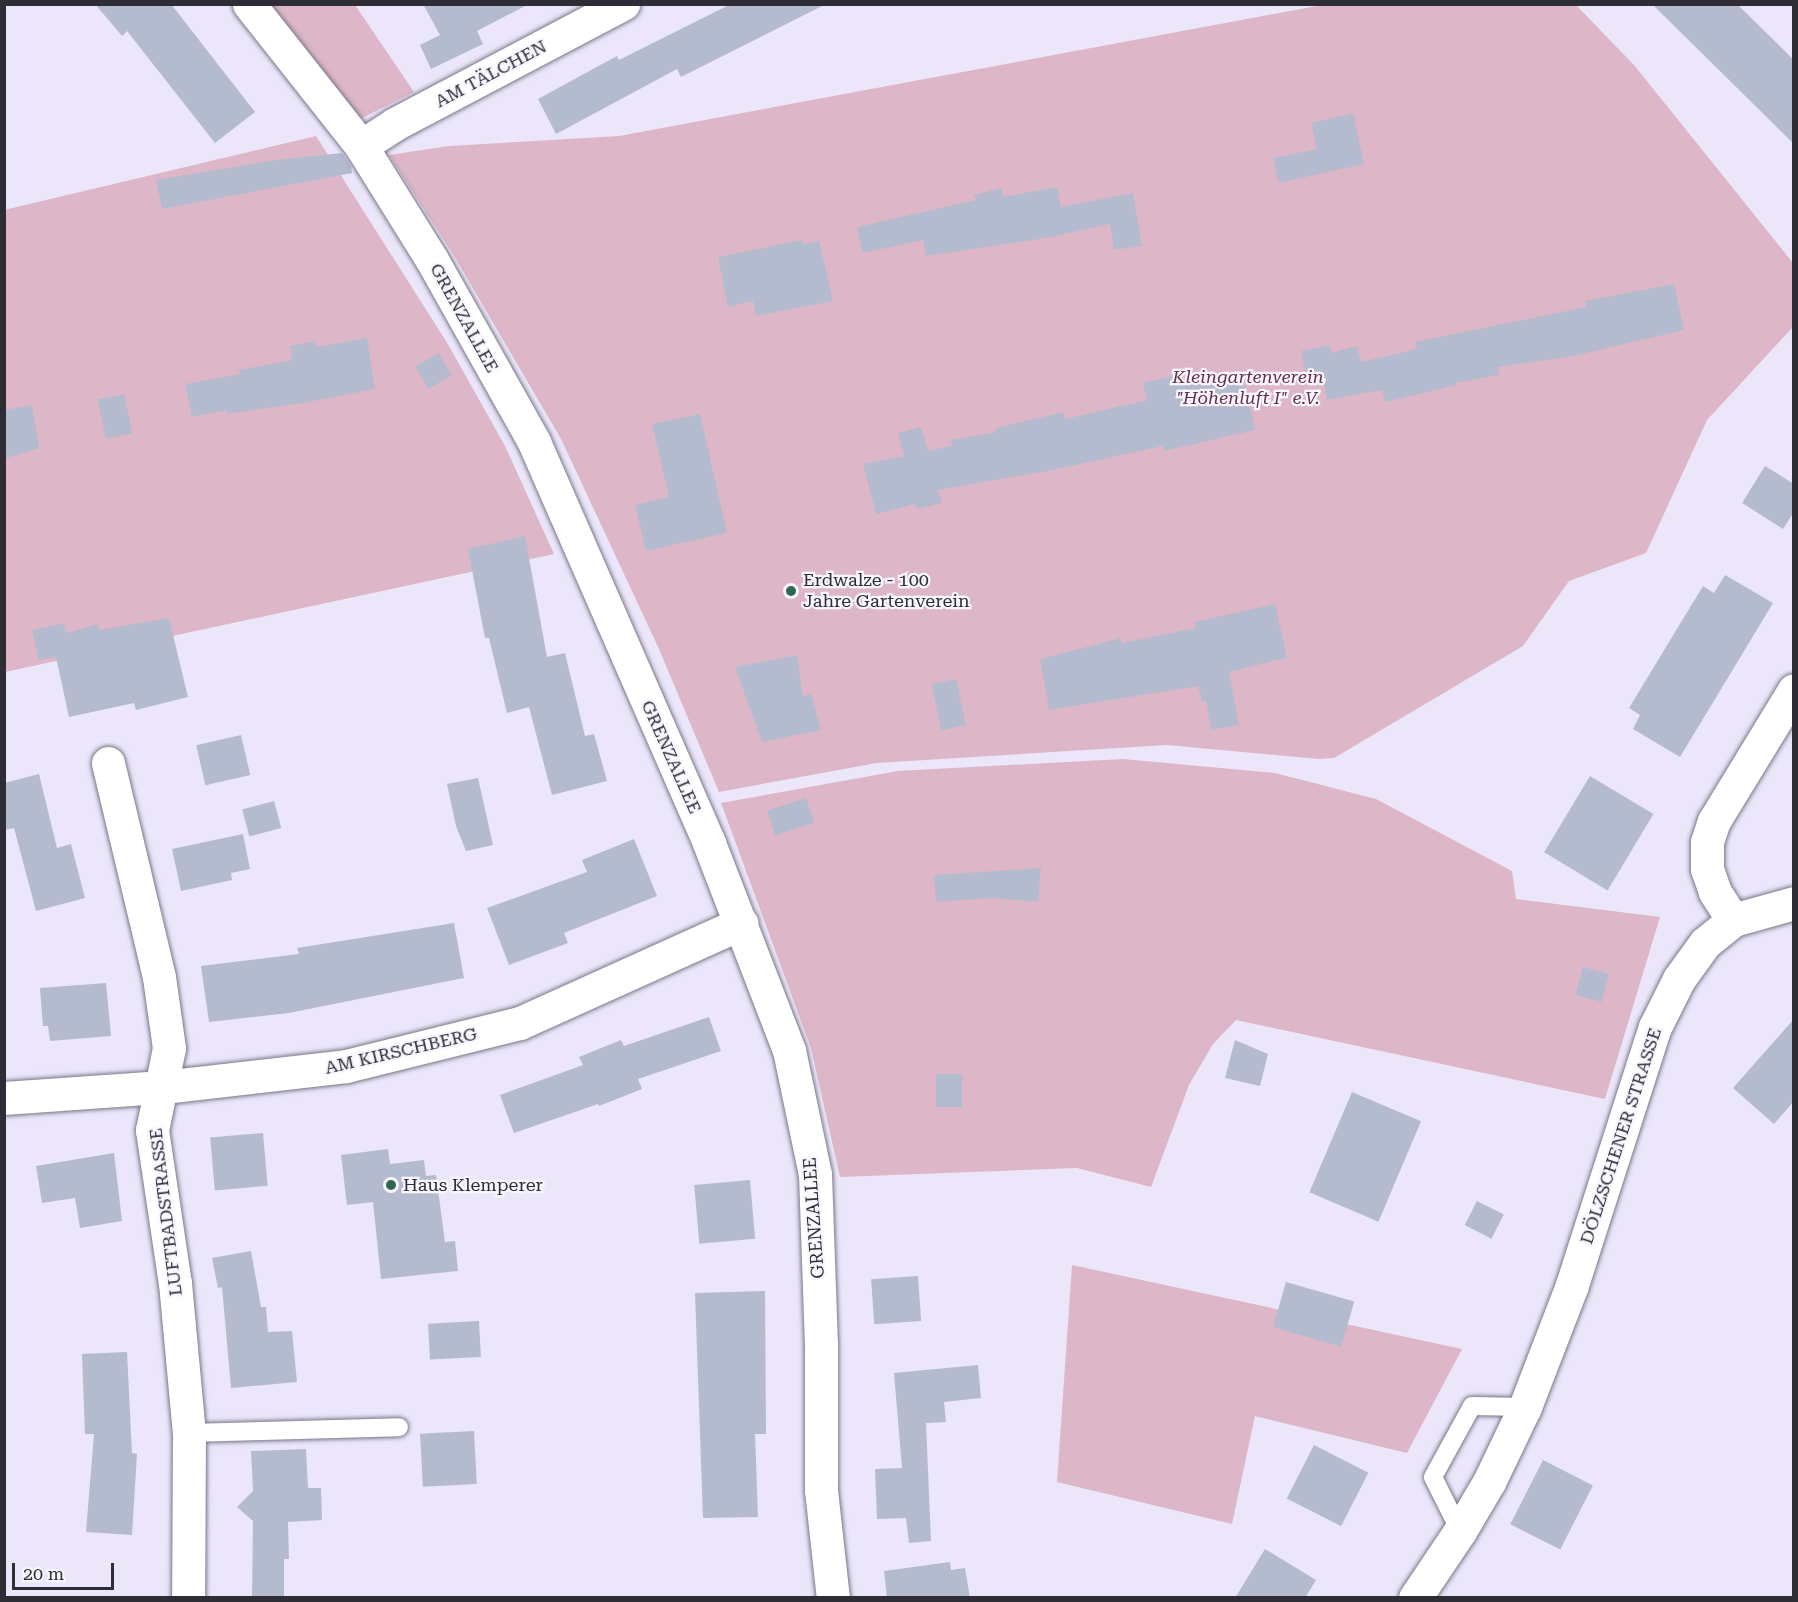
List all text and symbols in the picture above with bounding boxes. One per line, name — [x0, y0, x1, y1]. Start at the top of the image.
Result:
street label: AM TÄLCHEN — [432, 36, 550, 112]
street label: GRENZALLEE — [425, 260, 503, 376]
park label: Kleingartenverein "Höhenluft I" e.V. — [1172, 367, 1324, 410]
place label: Erdwalze - 100 Jahre Gartenverein — [803, 570, 970, 612]
marker: Erdwalze - 100 Jahre Gartenverein — [784, 584, 798, 598]
street label: GRENZALLEE — [636, 697, 706, 817]
street label: AM KIRSCHBERG — [323, 1023, 479, 1079]
street label: DÖLZSCHENER STRASSE — [1576, 1025, 1666, 1247]
street label: LUFTBADSTRASSE — [145, 1127, 187, 1297]
street label: GRENZALLEE — [799, 1157, 829, 1279]
place label: Haus Klemperer — [403, 1174, 543, 1196]
marker: Haus Klemperer — [384, 1178, 398, 1192]
scale bar — [15, 1551, 117, 1589]
text: 20 m — [23, 1563, 64, 1584]

